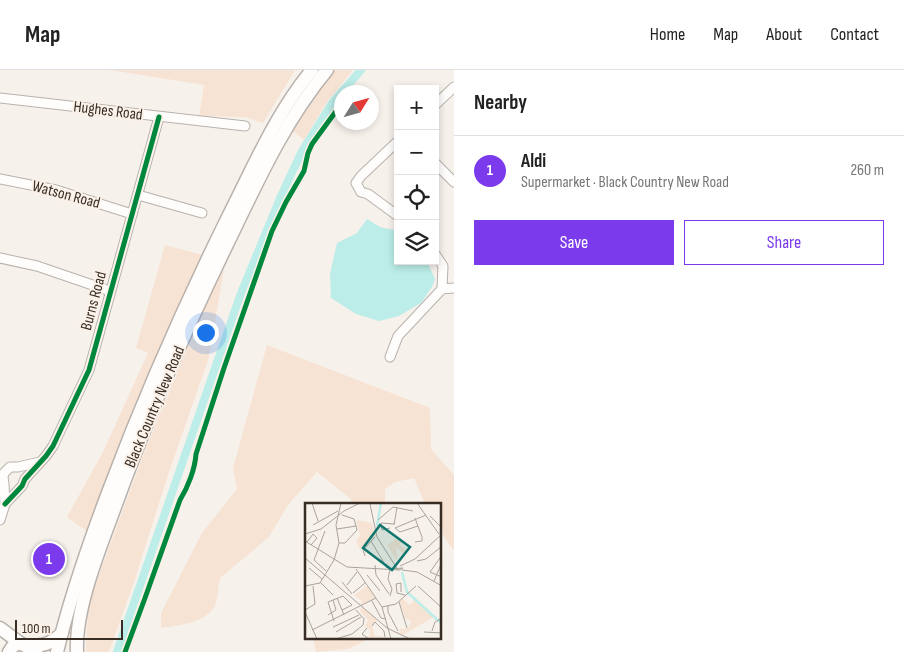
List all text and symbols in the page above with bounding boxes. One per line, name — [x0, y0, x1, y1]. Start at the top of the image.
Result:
text: Map — [25, 20, 60, 49]
text: Home — [650, 24, 685, 45]
text: Map — [713, 24, 738, 45]
text: About — [766, 24, 802, 45]
text: Contact — [830, 24, 879, 45]
north arrow — [334, 85, 379, 130]
map controls — [394, 85, 439, 265]
button: + — [394, 85, 439, 130]
text: Nearby — [474, 90, 527, 115]
street label: Hughes Road — [72, 97, 144, 125]
button: − — [394, 130, 439, 175]
text: Aldi — [521, 150, 546, 173]
text: 1 — [487, 161, 493, 180]
text: 260 m — [850, 161, 884, 180]
text: Supermarket · Black Country New Road — [521, 173, 729, 192]
button: locate — [394, 175, 439, 220]
street label: Watson Road — [30, 177, 102, 213]
button: layers — [394, 220, 439, 265]
button: Save — [474, 220, 674, 265]
button: Share — [684, 220, 884, 265]
street label: Burns Road — [77, 269, 111, 333]
your location — [193, 320, 219, 346]
street label: Black Country New Road — [121, 343, 189, 471]
inset map — [305, 503, 442, 640]
pin: 1 — [33, 540, 65, 578]
scale bar — [15, 617, 122, 640]
text: 100 m — [22, 620, 51, 637]

